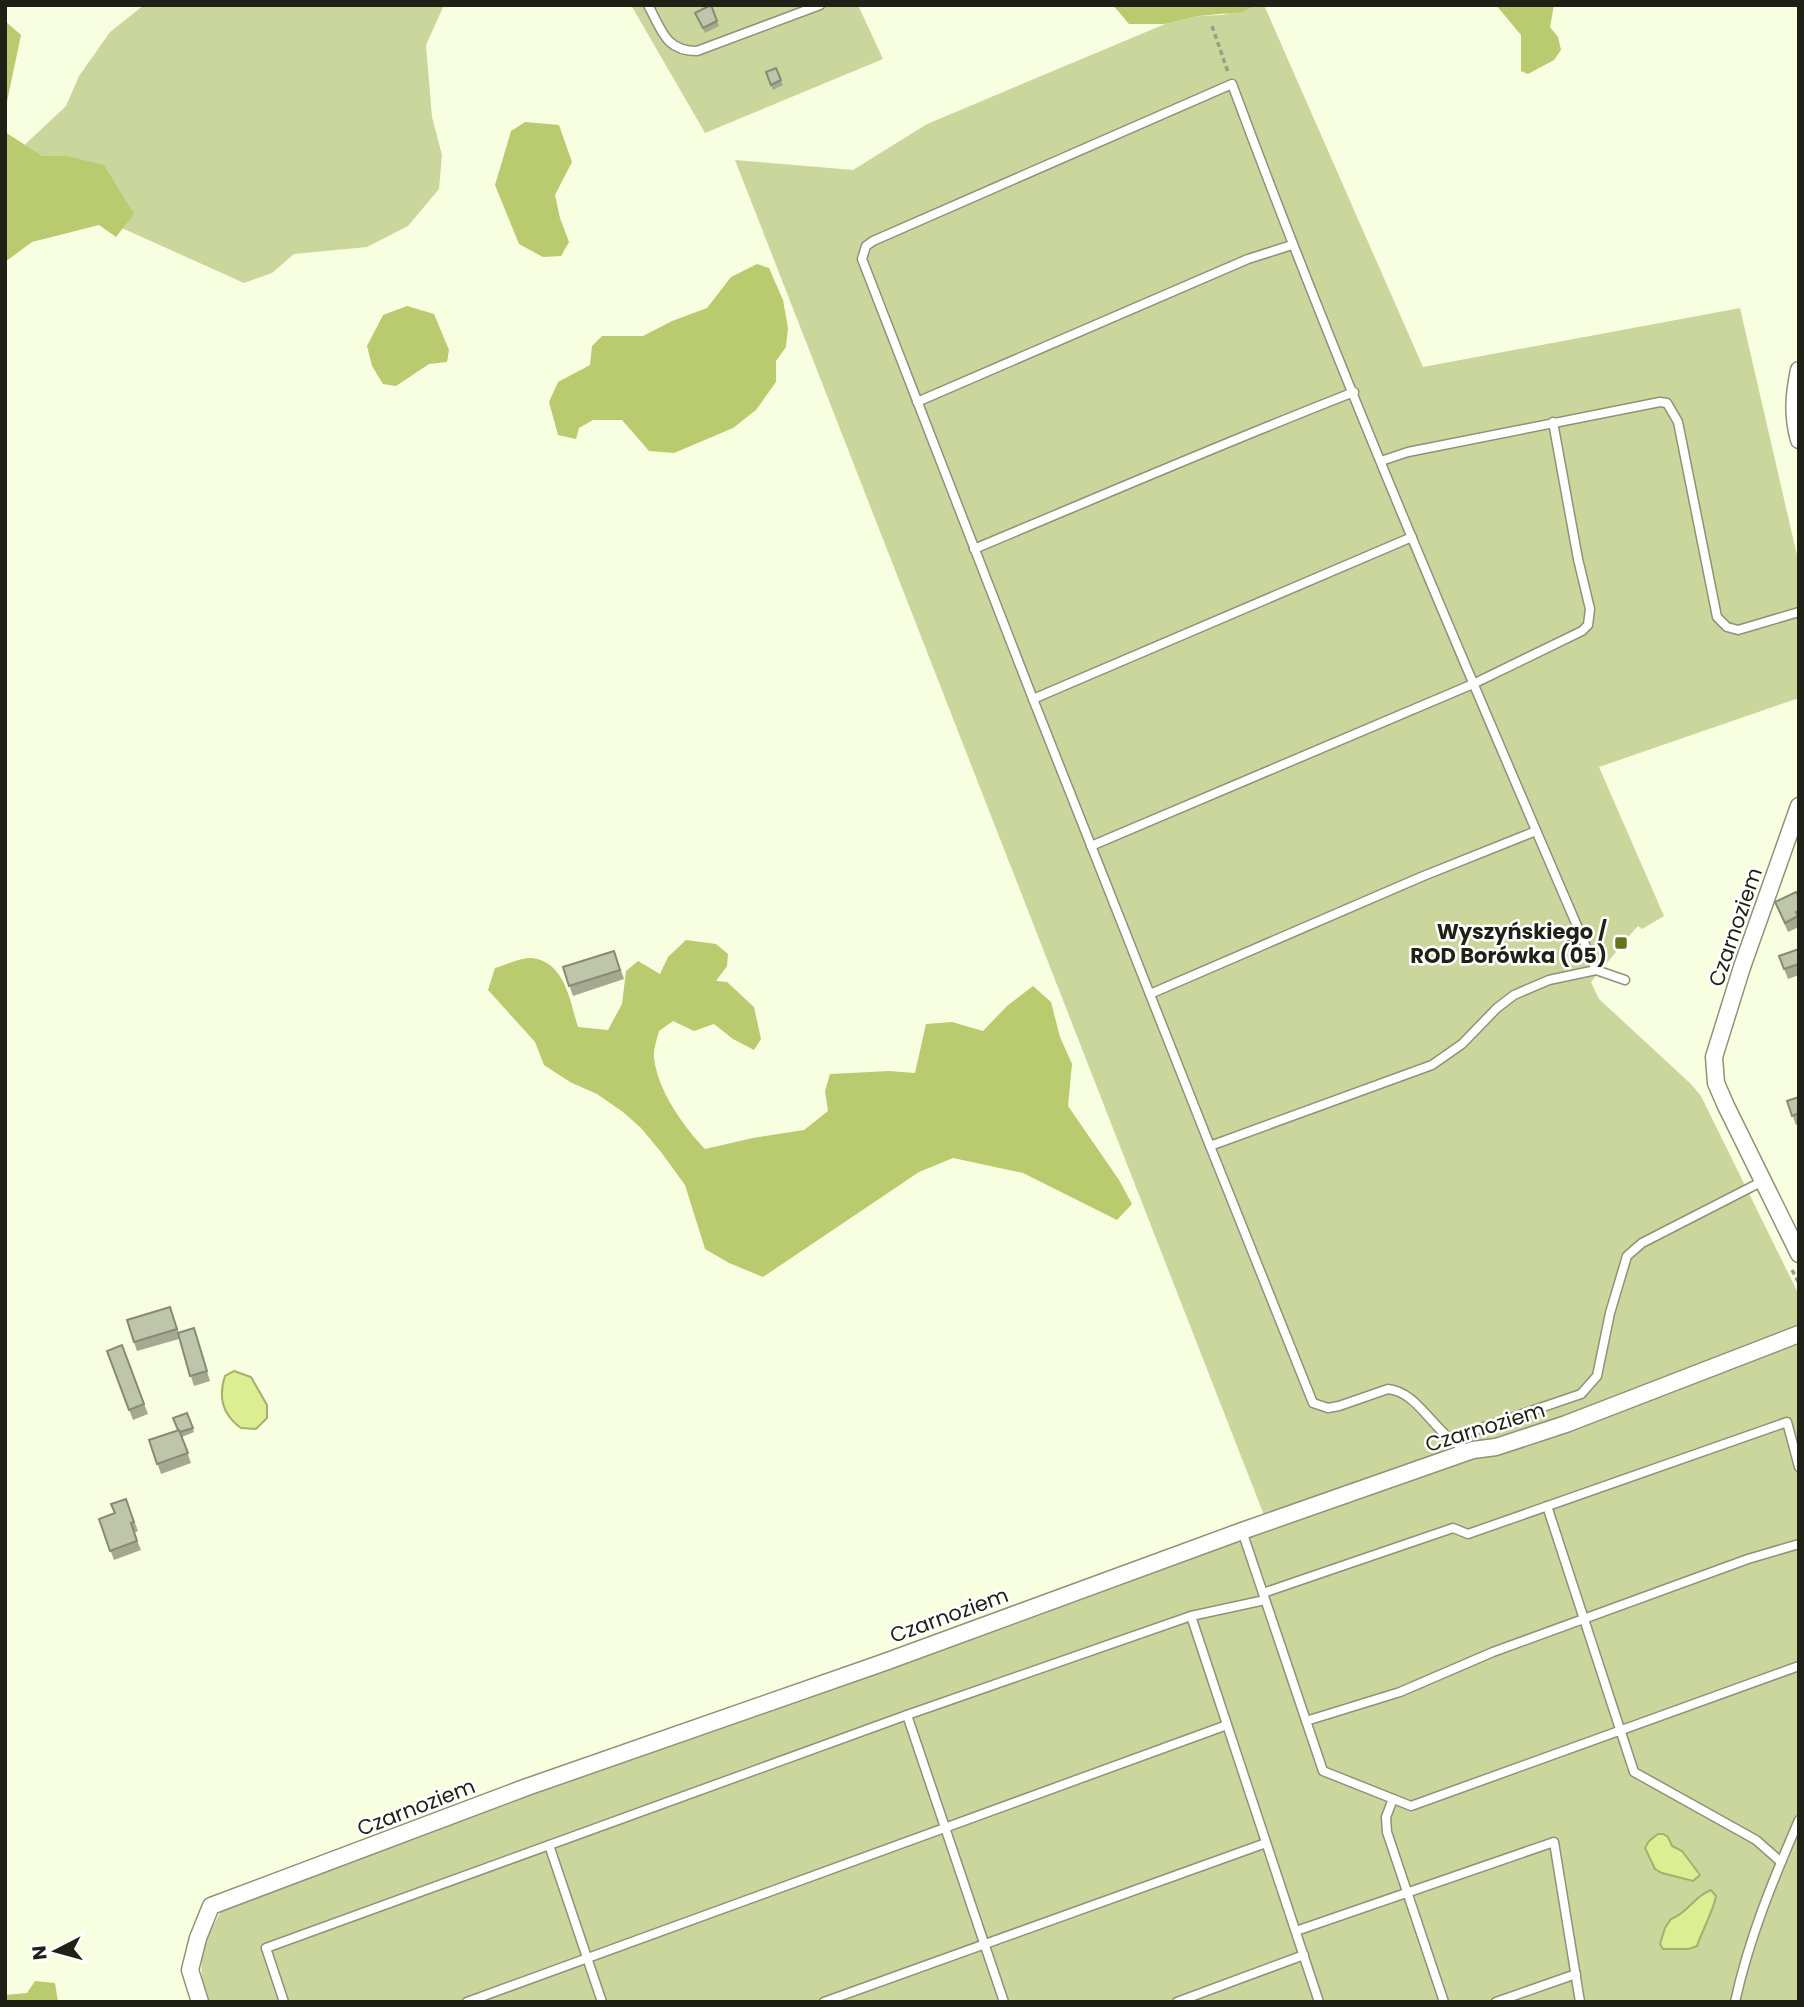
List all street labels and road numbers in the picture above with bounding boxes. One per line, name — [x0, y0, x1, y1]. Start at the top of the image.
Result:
street label: Czarnoziem — [1701, 864, 1769, 990]
street label: Czarnoziem — [1421, 1395, 1549, 1459]
street label: Czarnoziem — [886, 1580, 1012, 1650]
street label: Czarnoziem — [353, 1771, 479, 1843]

